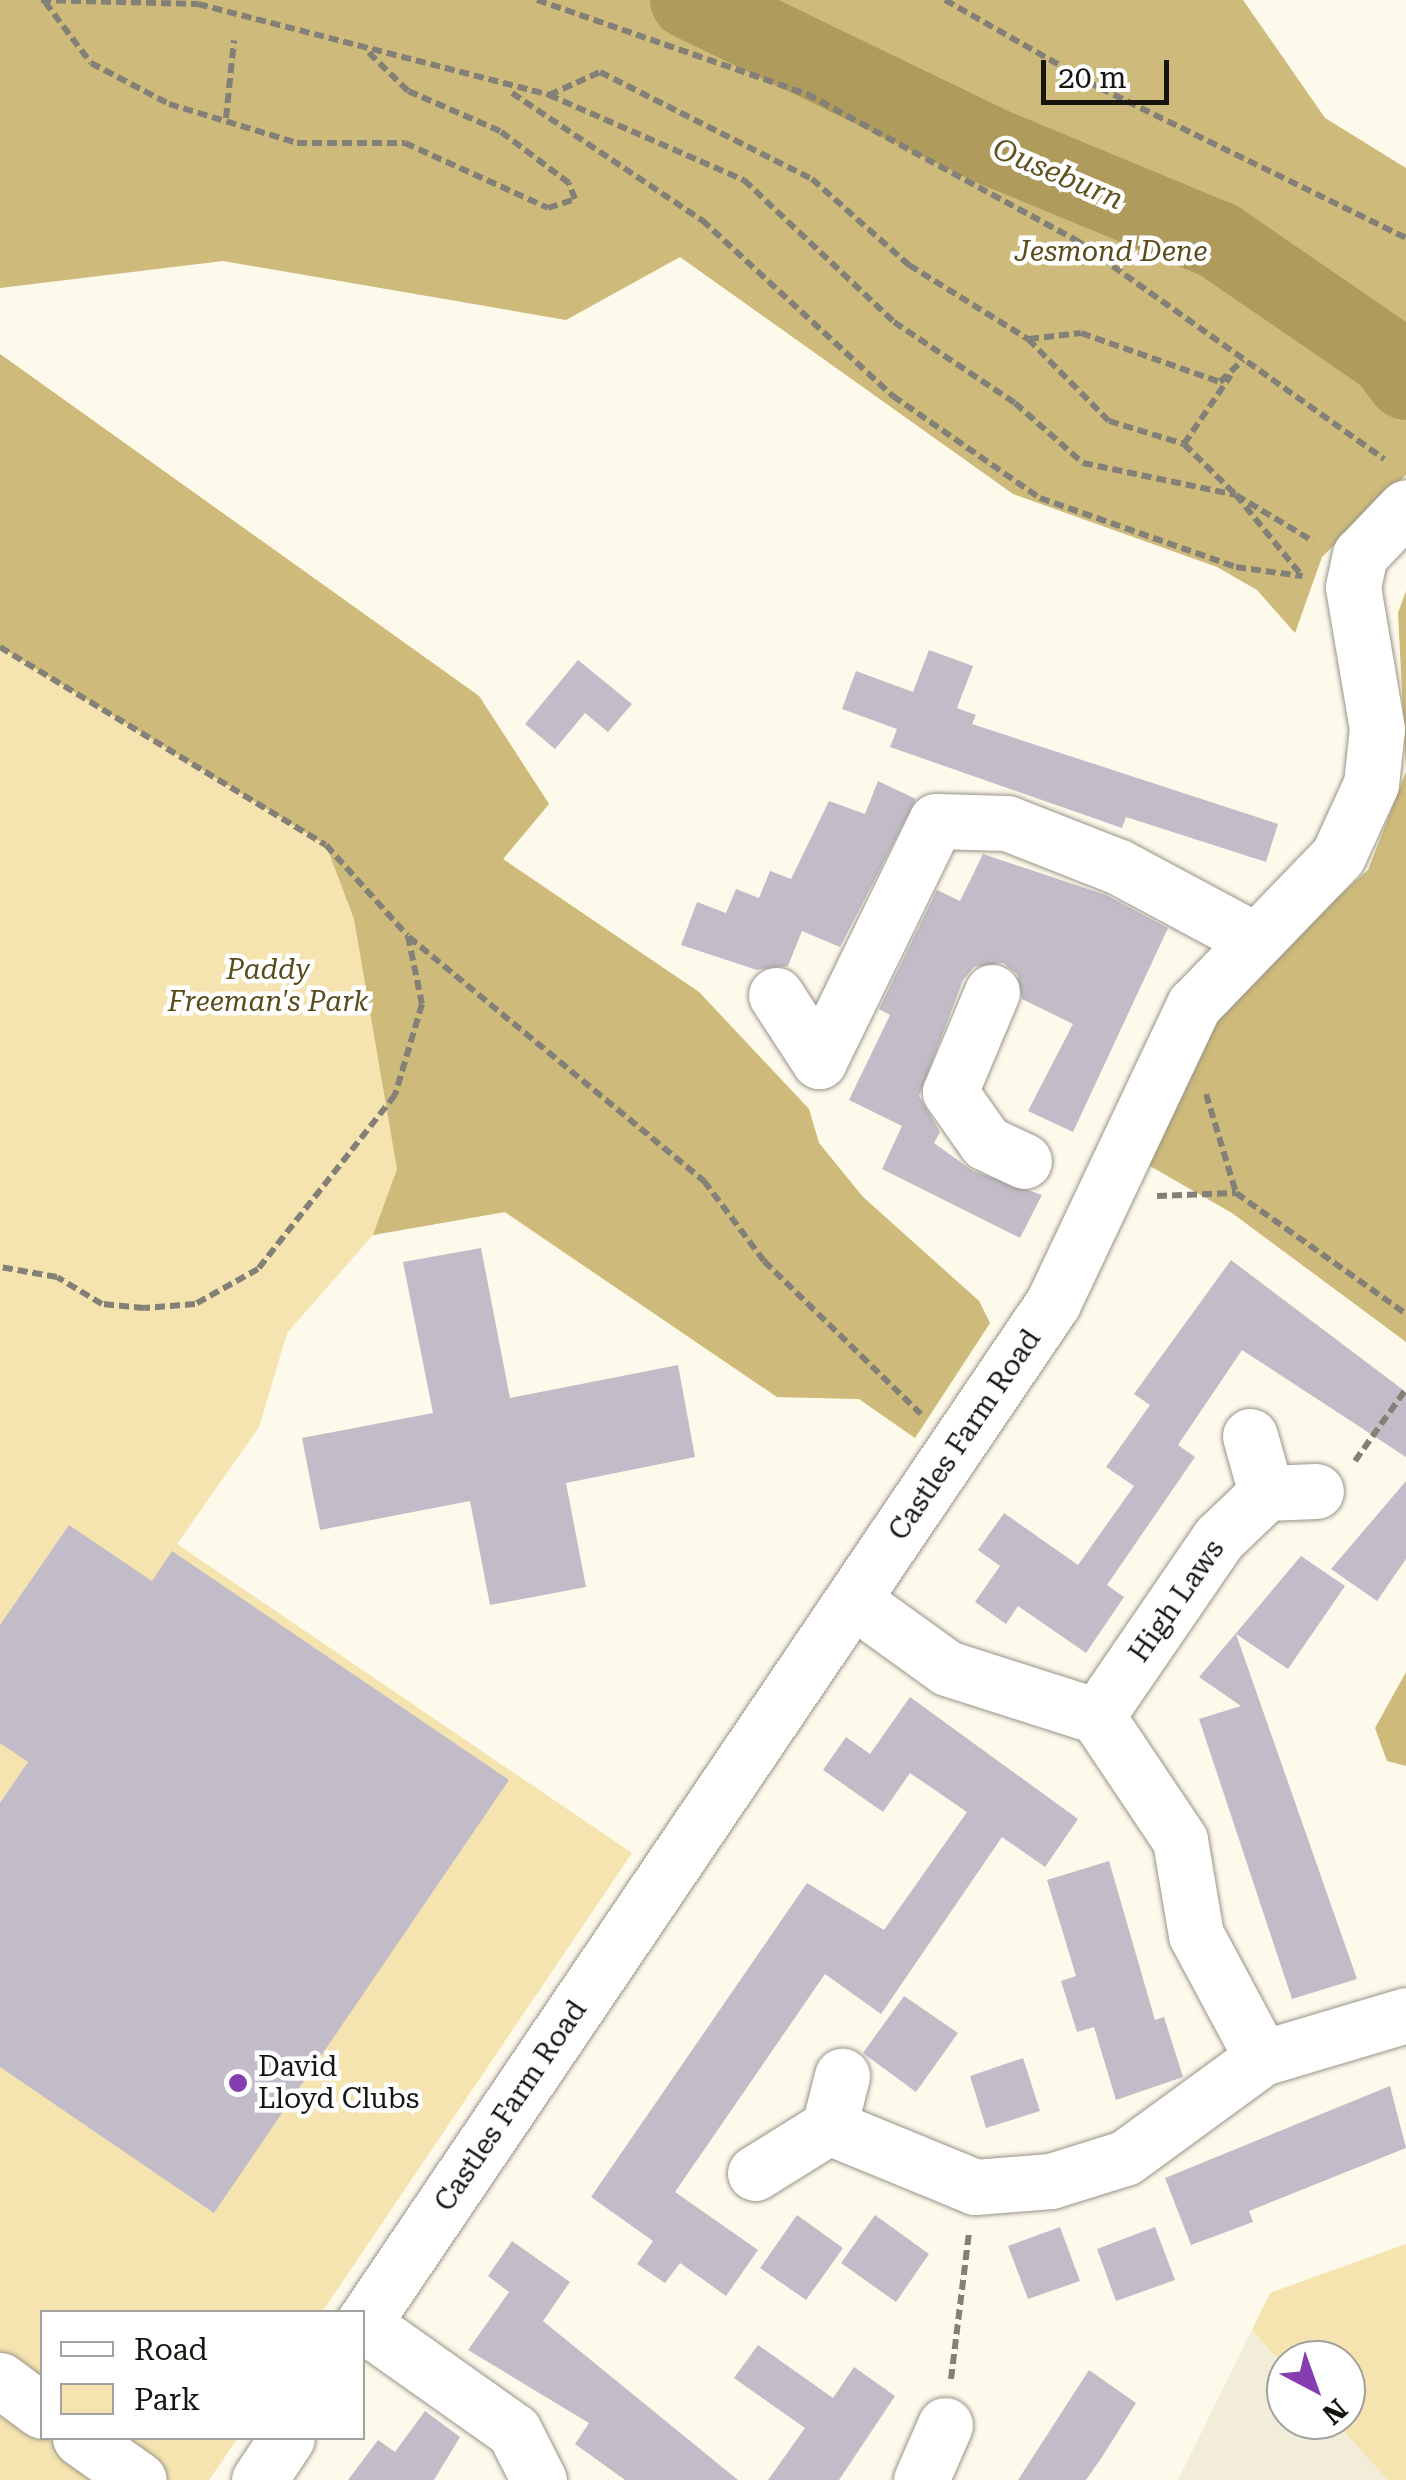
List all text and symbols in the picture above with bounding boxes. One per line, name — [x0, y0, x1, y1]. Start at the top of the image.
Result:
scale bar — [1046, 40, 1174, 102]
text: 20 m — [1058, 60, 1127, 95]
water label: Ouseburn — [987, 130, 1129, 218]
park label: Jesmond Dene — [1015, 235, 1207, 269]
park label: Paddy Freeman's Park — [168, 953, 368, 1019]
street label: Castles Farm Road — [882, 1323, 1048, 1547]
street label: High Laws — [1123, 1533, 1231, 1669]
street label: Castles Farm Road — [428, 1994, 594, 2218]
place label: David Lloyd Clubs — [258, 2050, 419, 2116]
marker: David Lloyd Clubs — [227, 2072, 249, 2094]
legend — [40, 2310, 365, 2440]
text: Road — [134, 2332, 208, 2367]
north arrow — [1266, 2340, 1366, 2440]
text: Park — [134, 2382, 200, 2417]
text: N — [1316, 2392, 1354, 2431]

